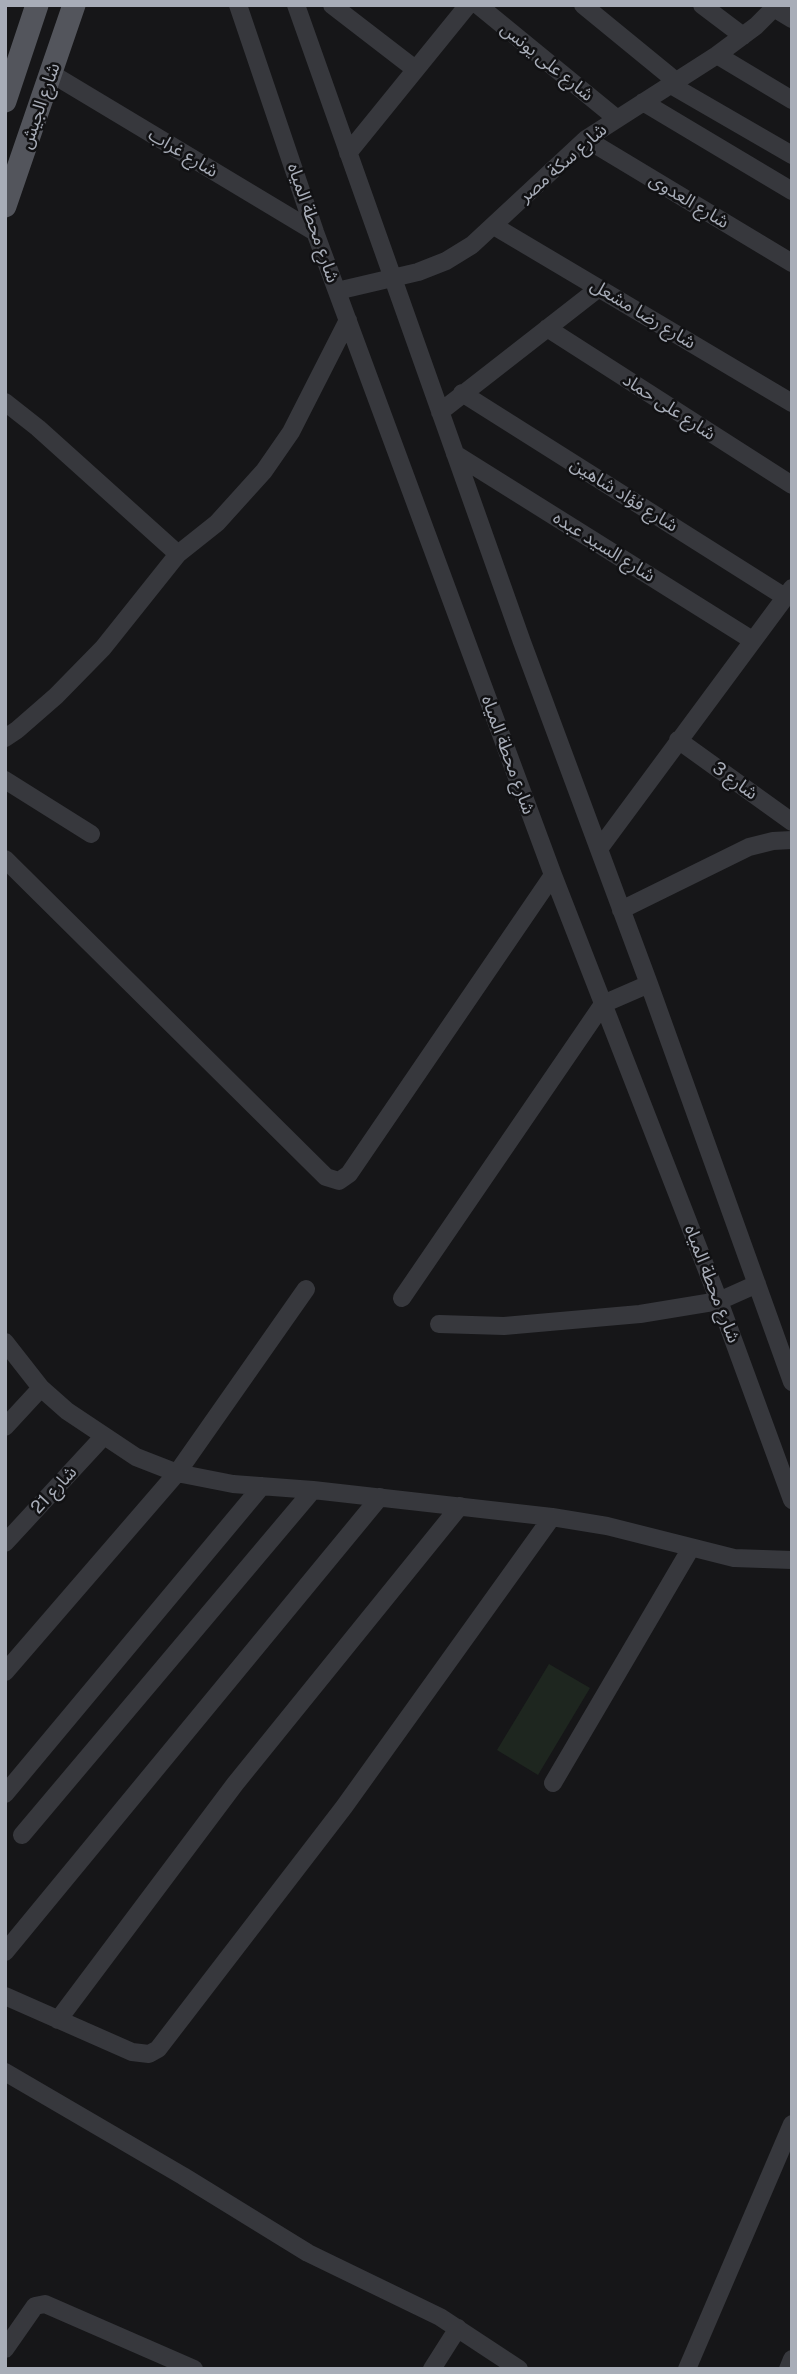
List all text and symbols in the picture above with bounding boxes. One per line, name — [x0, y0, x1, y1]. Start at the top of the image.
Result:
street label: شارع على يونس — [496, 18, 598, 106]
street label: شارع الجيش — [15, 60, 65, 152]
street label: شارع سكة مصر — [515, 119, 611, 207]
street label: شارع غراب — [144, 124, 222, 182]
street label: شارع محطة المياه — [282, 160, 344, 286]
street label: شارع العدوى — [645, 169, 733, 233]
street label: شارع رضا مشعل — [587, 274, 699, 354]
street label: شارع على حماد — [619, 369, 719, 445]
street label: شارع فؤاد شاهين — [566, 453, 682, 537]
street label: شارع السيد عبده — [549, 507, 659, 587]
street label: شارع محطة المياه — [476, 693, 540, 817]
street label: شارع 3 — [708, 757, 762, 805]
street label: شارع محطة المياه — [680, 1222, 744, 1346]
street label: شارع 21 — [26, 1462, 82, 1518]

